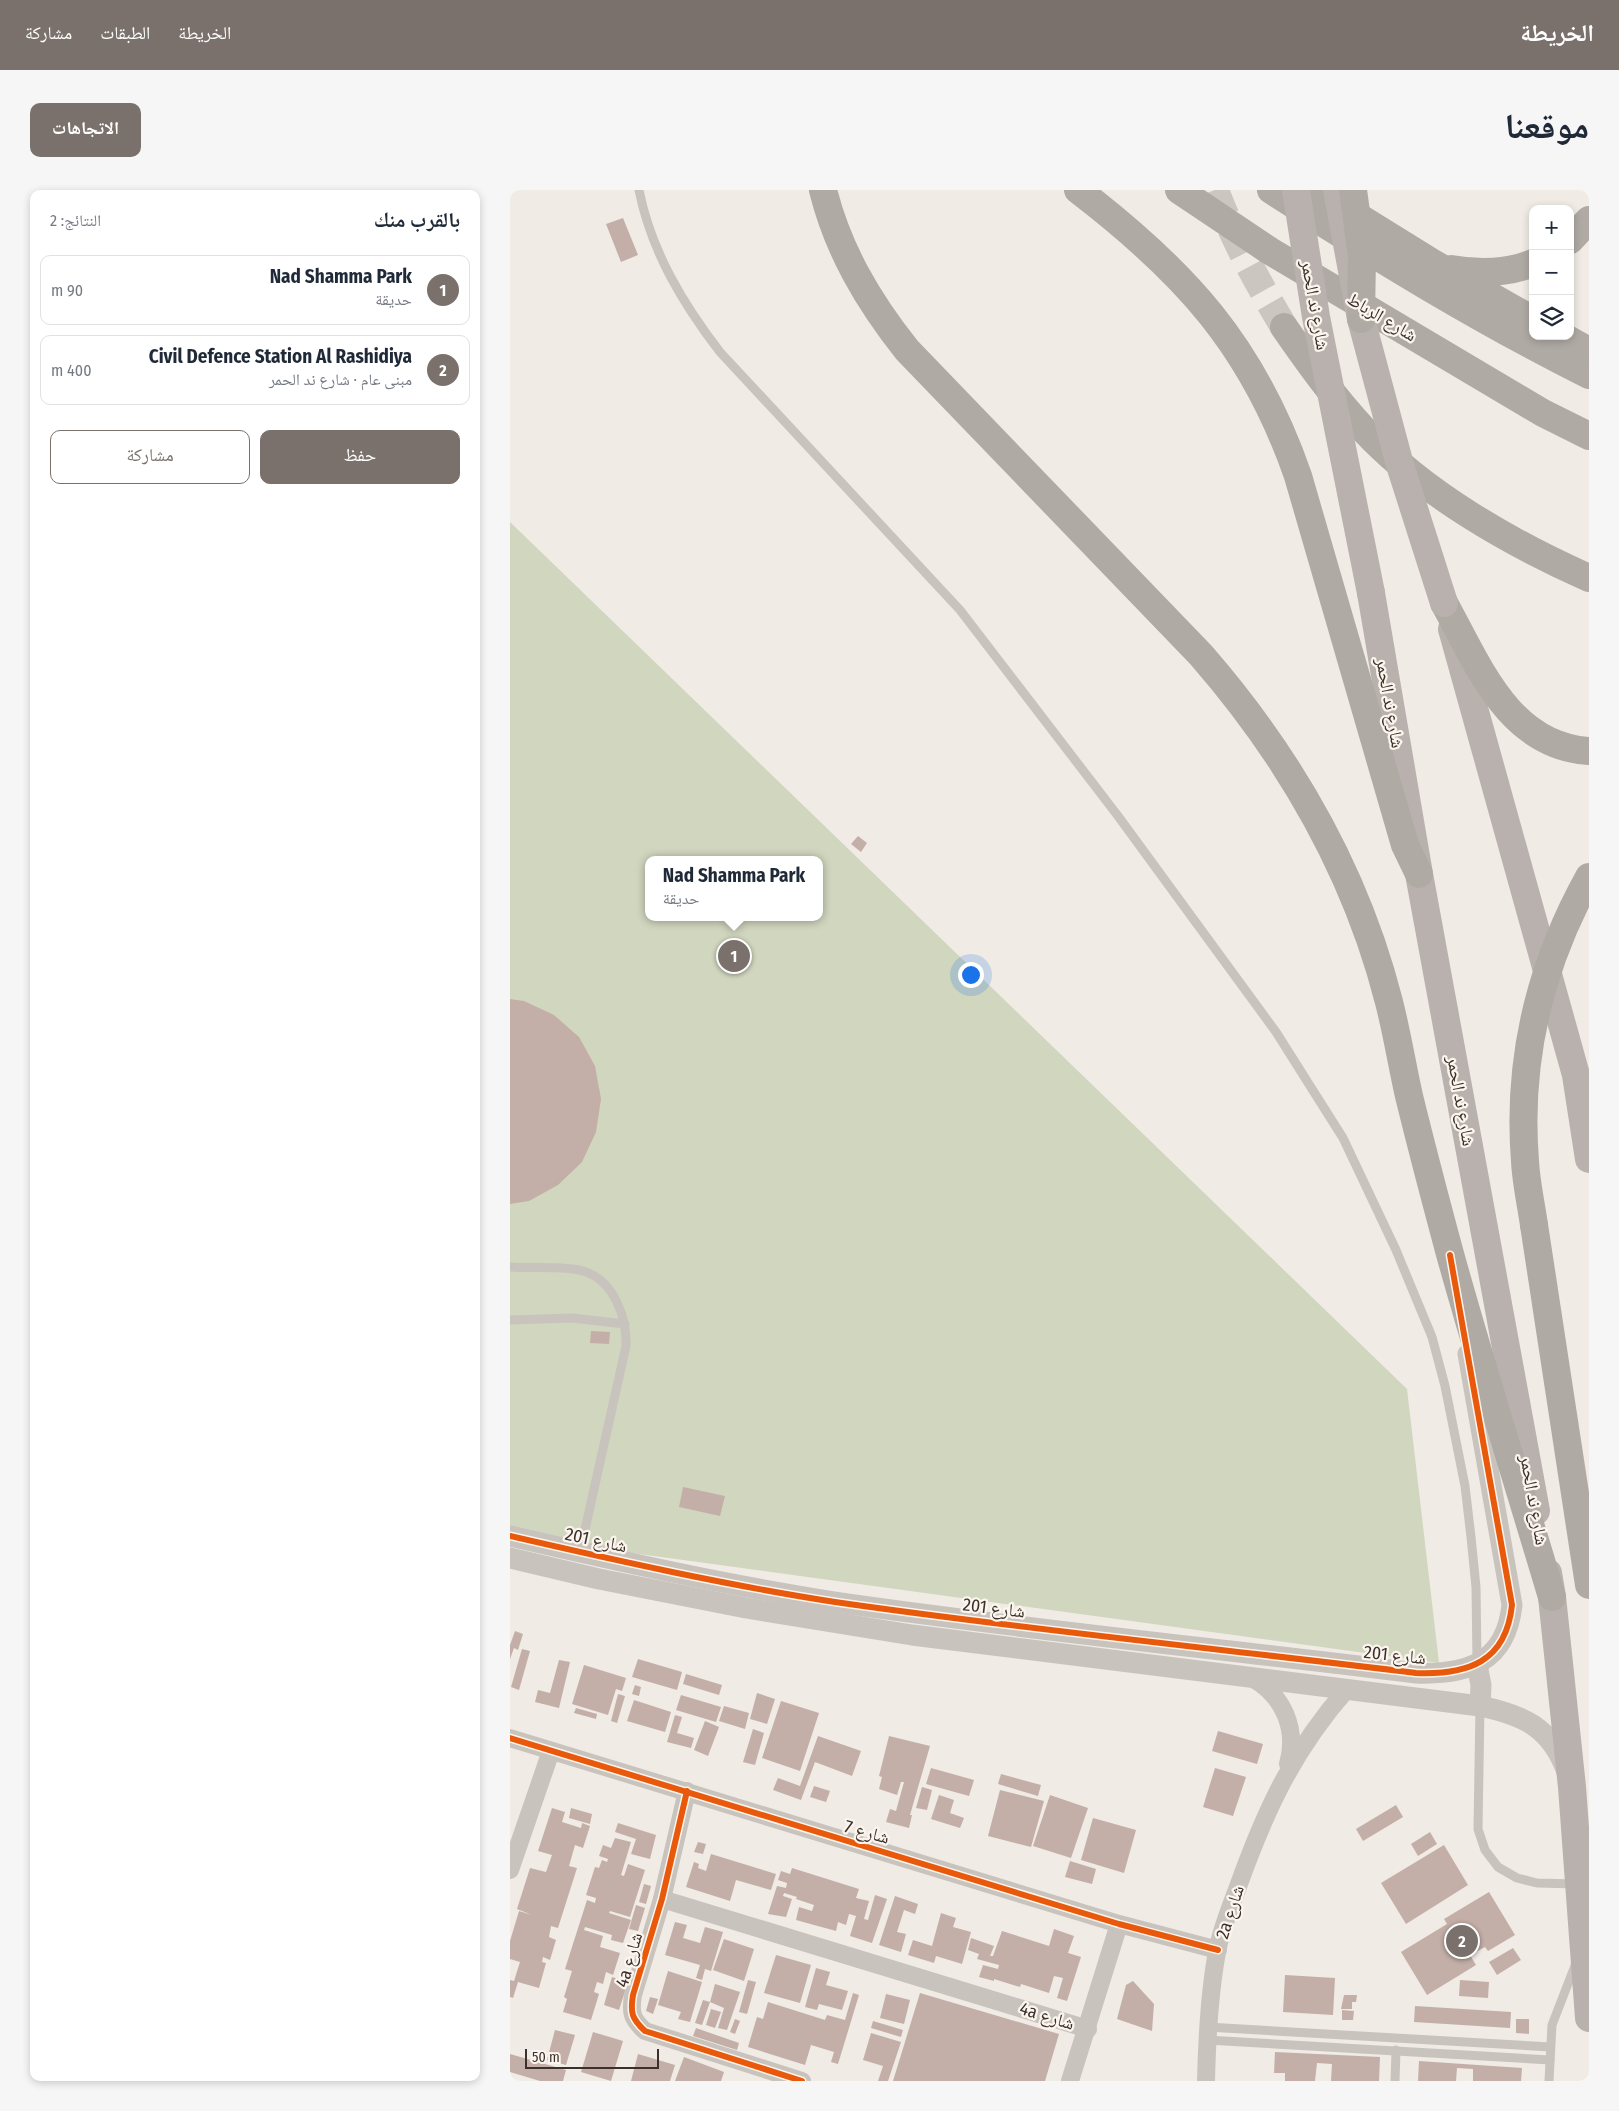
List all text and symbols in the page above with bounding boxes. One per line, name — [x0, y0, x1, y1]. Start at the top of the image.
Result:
text: الخريطة — [1520, 19, 1594, 47]
text: مشاركة — [25, 22, 72, 44]
text: الطبقات — [100, 22, 150, 44]
text: الخريطة — [178, 22, 231, 44]
button: الاتجاهات — [30, 103, 141, 157]
text: موقعنا — [1504, 105, 1589, 147]
map controls — [1529, 205, 1574, 340]
button: + — [1529, 205, 1574, 250]
text: بالقرب منك — [374, 207, 460, 233]
text: النتائج: 2 — [50, 211, 101, 230]
button: − — [1529, 250, 1574, 295]
street label: شارع ند الحمر — [1296, 257, 1334, 352]
text: Nad Shamma Park — [270, 265, 412, 288]
text: 90 m — [51, 281, 83, 300]
text: 1 — [440, 281, 446, 300]
street label: شارع الرباط — [1343, 288, 1421, 346]
text: حديقة — [375, 290, 412, 309]
button: layers — [1529, 295, 1574, 340]
text: Civil Defence Station Al Rashidiya — [149, 345, 412, 368]
text: 400 m — [51, 361, 92, 380]
text: 2 — [439, 361, 447, 380]
text: مبنى عام · شارع ند الحمر — [269, 370, 412, 389]
button: مشاركة — [50, 430, 250, 484]
button: حفظ — [260, 430, 460, 484]
street label: شارع ند الحمر — [1371, 655, 1409, 750]
popup — [645, 856, 823, 921]
text: Nad Shamma Park — [663, 864, 805, 887]
text: حديقة — [663, 889, 700, 908]
pin: 1 — [718, 937, 750, 975]
your location — [958, 962, 984, 988]
street label: شارع ند الحمر — [1442, 1053, 1480, 1148]
street label: شارع ند الحمر — [1515, 1452, 1553, 1547]
street label: شارع 201 — [563, 1523, 629, 1557]
street label: شارع 201 — [962, 1593, 1026, 1623]
street label: شارع 201 — [1363, 1641, 1427, 1669]
street label: شارع 7 — [842, 1815, 892, 1849]
street label: 2a شارع — [1211, 1882, 1249, 1942]
pin: 2 — [1446, 1922, 1478, 1960]
street label: 4a شارع — [611, 1930, 647, 1990]
street label: 4a شارع — [1017, 1997, 1077, 2035]
scale bar — [525, 2046, 659, 2069]
text: 50 m — [532, 2049, 560, 2066]

